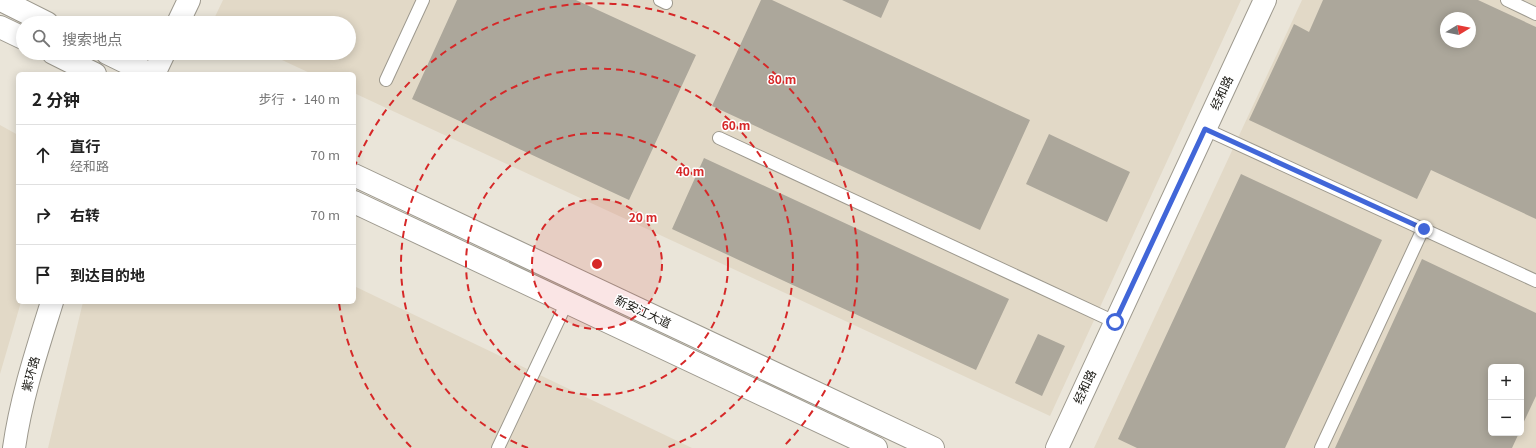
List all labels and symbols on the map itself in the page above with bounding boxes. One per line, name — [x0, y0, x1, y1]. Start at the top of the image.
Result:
north arrow — [1440, 12, 1476, 48]
text: 80 m — [768, 70, 796, 87]
street label: 经和路 — [1205, 72, 1236, 112]
text: 60 m — [722, 116, 750, 133]
text: 40 m — [676, 162, 704, 179]
text: 20 m — [629, 208, 657, 225]
route end — [1415, 220, 1433, 238]
centre of rings — [590, 257, 604, 271]
street label: 新安江大道 — [613, 290, 674, 331]
route start — [1106, 313, 1124, 331]
street label: 紫环路 — [17, 354, 42, 393]
street label: 经和路 — [1068, 366, 1099, 406]

